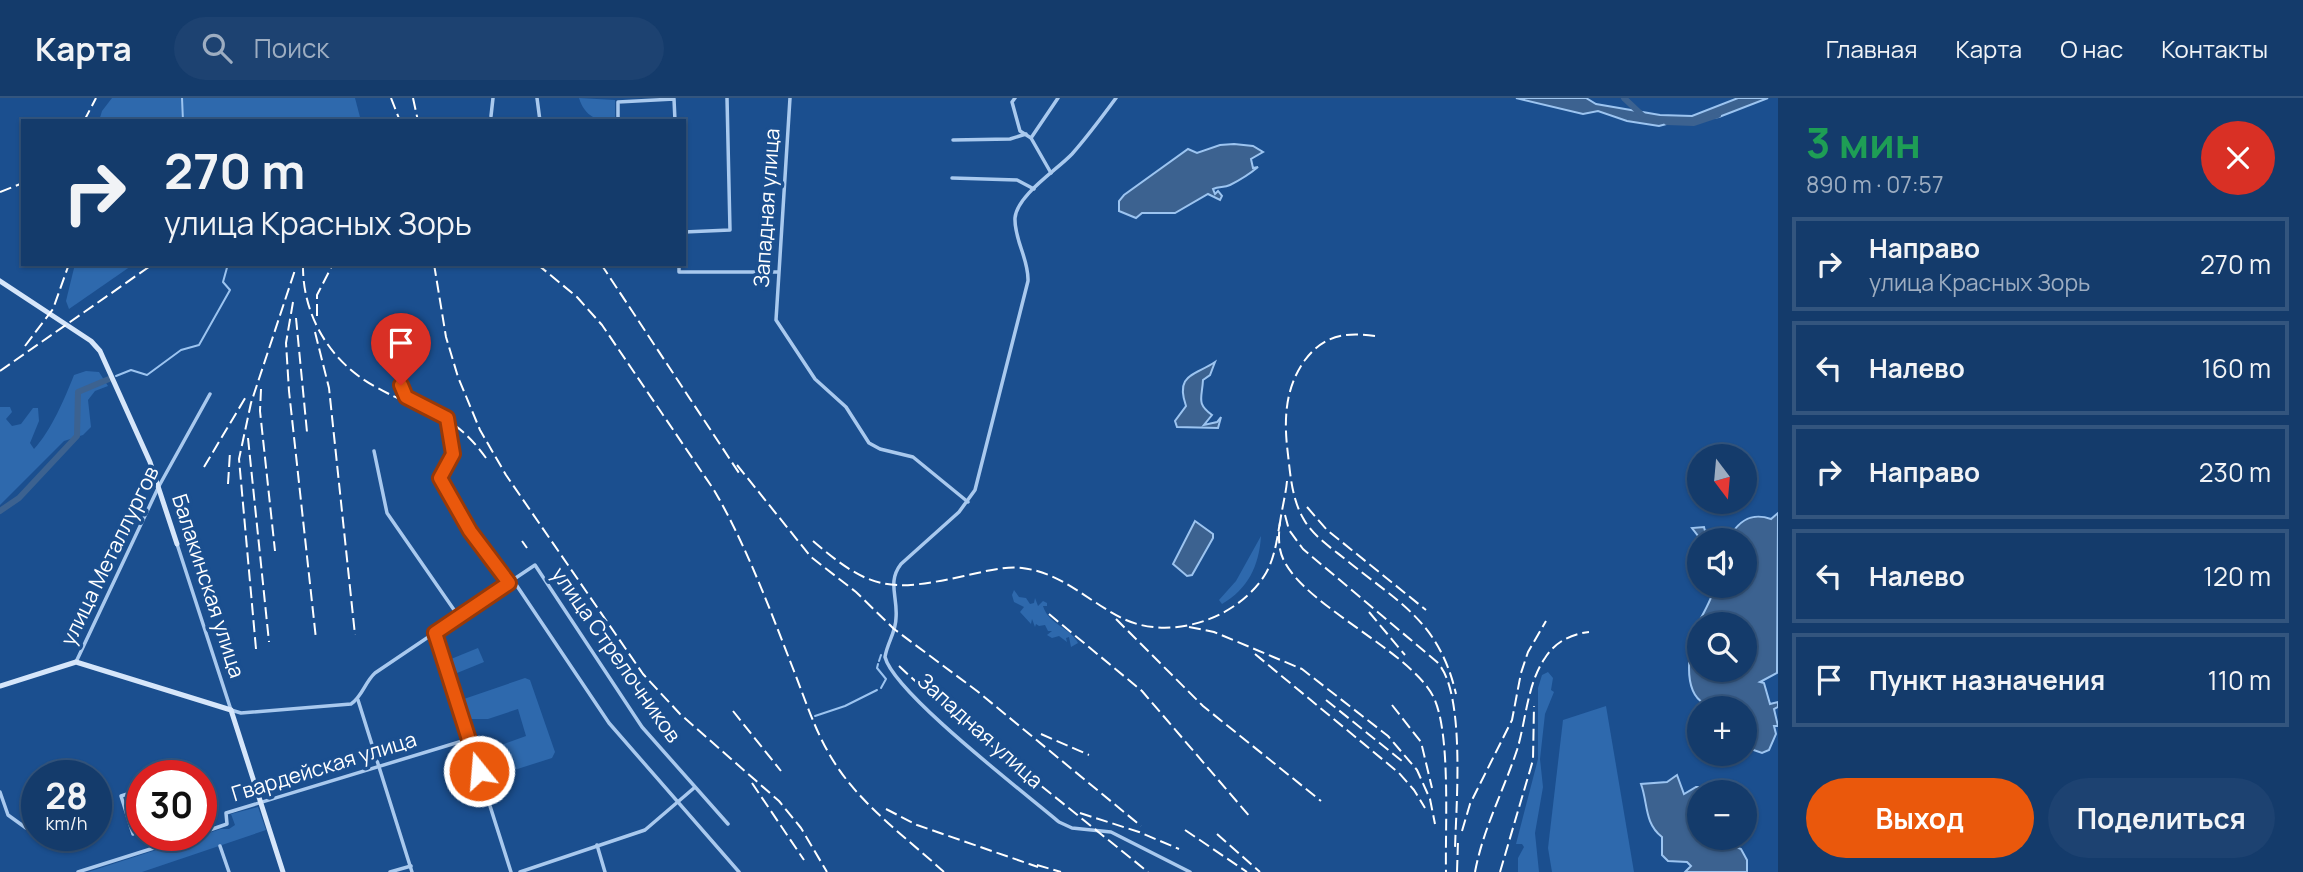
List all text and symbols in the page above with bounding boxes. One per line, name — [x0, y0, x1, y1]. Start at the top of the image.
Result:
search box — [174, 17, 664, 80]
text: Карта — [35, 26, 132, 71]
icon: search — [198, 29, 236, 67]
text: Поиск — [254, 30, 329, 66]
text: Главная — [1826, 32, 1917, 65]
text: Карта — [1955, 32, 2022, 65]
text: О нас — [2060, 32, 2123, 65]
text: Контакты — [2161, 32, 2268, 65]
text: 3 мин — [1806, 113, 1921, 171]
button: close — [2201, 121, 2275, 195]
street label: Западная улица — [746, 127, 786, 289]
text: 270 m — [164, 137, 305, 204]
icon: right — [49, 147, 140, 238]
text: 890 m · 07:57 — [1806, 168, 1943, 200]
text: улица Красных Зорь — [164, 201, 472, 245]
text: Направо — [1869, 230, 1980, 266]
icon: right — [1810, 245, 1848, 283]
text: 270 m — [2200, 246, 2271, 282]
text: улица Красных Зорь — [1869, 266, 2090, 298]
pin — [371, 313, 431, 385]
icon: arrive — [382, 324, 420, 362]
icon: left — [1810, 349, 1848, 387]
text: Налево — [1869, 350, 1965, 386]
text: 160 m — [2202, 350, 2271, 386]
north arrow — [1687, 444, 1757, 514]
map controls — [1687, 444, 1757, 850]
icon: right — [1810, 453, 1848, 491]
text: Направо — [1869, 454, 1980, 490]
text: 230 m — [2199, 454, 2271, 490]
street label: улица Металлургов — [54, 461, 165, 650]
street label: Балакинская улица — [166, 490, 252, 681]
button: sound — [1687, 528, 1757, 598]
icon: left — [1810, 557, 1848, 595]
text: Налево — [1869, 558, 1965, 594]
text: 120 m — [2203, 558, 2271, 594]
street label: улица Стрелочников — [546, 561, 688, 748]
button: search — [1687, 612, 1757, 682]
icon: arrive — [1810, 661, 1848, 699]
text: Пункт назначения — [1869, 662, 2105, 698]
text: 110 m — [2208, 662, 2271, 698]
street label: Западная улица — [912, 666, 1049, 794]
button: + — [1687, 696, 1757, 766]
street label: Гвардейская улица — [228, 725, 420, 808]
position arrow — [442, 734, 516, 808]
speed limit sign: 30 — [126, 760, 217, 851]
text: 28 — [45, 772, 88, 820]
button: Выход — [1806, 778, 2034, 858]
button: Поделиться — [2048, 778, 2275, 858]
button: − — [1687, 780, 1757, 850]
text: km/h — [46, 811, 87, 835]

